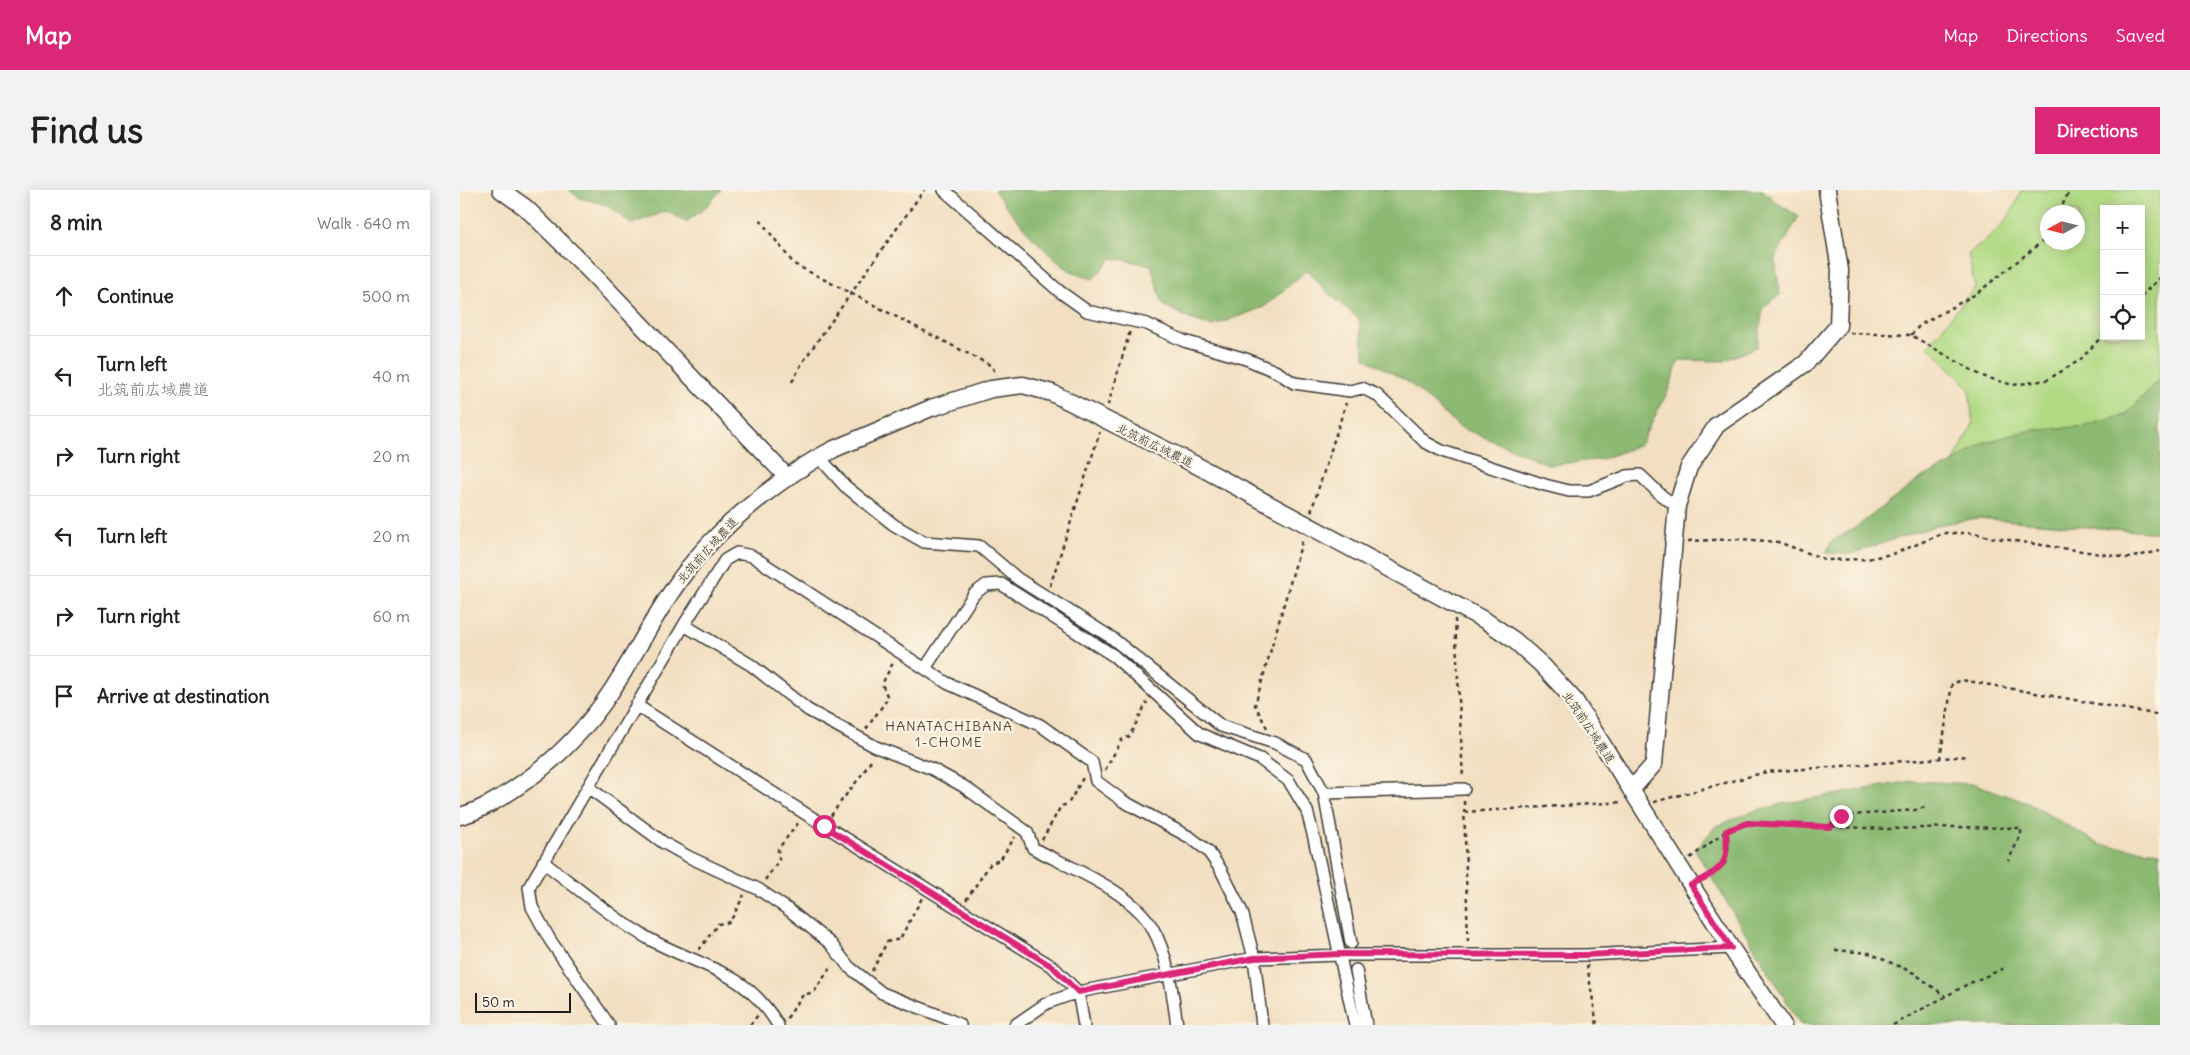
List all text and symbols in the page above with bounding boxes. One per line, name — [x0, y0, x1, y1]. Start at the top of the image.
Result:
text: Map — [25, 20, 72, 50]
text: Map — [1943, 24, 1978, 47]
text: Directions — [2006, 24, 2088, 47]
text: Saved — [2116, 24, 2165, 47]
button: Directions — [2035, 107, 2160, 154]
text: Find us — [30, 108, 143, 152]
north arrow — [2040, 205, 2085, 250]
map controls — [2100, 205, 2145, 340]
button: + — [2100, 205, 2145, 250]
text: 8 min — [50, 209, 102, 236]
text: Walk · 640 m — [317, 213, 410, 233]
button: − — [2100, 250, 2145, 295]
icon: ahead — [50, 282, 78, 310]
text: Continue — [97, 284, 174, 308]
text: 500 m — [362, 286, 410, 306]
button: locate — [2100, 295, 2145, 340]
text: Turn left — [97, 352, 167, 376]
icon: left — [50, 362, 78, 390]
text: 40 m — [372, 366, 410, 386]
text: 北筑前広域農道 — [97, 379, 209, 399]
street label: 北筑前広域農道 — [1114, 420, 1196, 470]
icon: right — [50, 442, 78, 470]
text: Turn right — [97, 444, 180, 468]
text: 20 m — [373, 446, 410, 466]
street label: 北筑前広域農道 — [673, 514, 741, 586]
icon: left — [50, 522, 78, 550]
text: Turn left — [97, 524, 167, 548]
text: 20 m — [373, 526, 410, 546]
icon: right — [50, 602, 78, 630]
text: Turn right — [97, 604, 180, 628]
text: 60 m — [372, 606, 410, 626]
icon: arrive — [50, 682, 78, 710]
text: Arrive at destination — [97, 684, 270, 708]
street label: 北筑前広域農道 — [1559, 688, 1619, 766]
district label: HANATACHIBANA 1-CHOME — [885, 717, 1013, 751]
route end — [1830, 805, 1853, 828]
route start — [813, 815, 836, 838]
scale bar — [475, 990, 571, 1013]
text: 50 m — [482, 993, 515, 1011]

